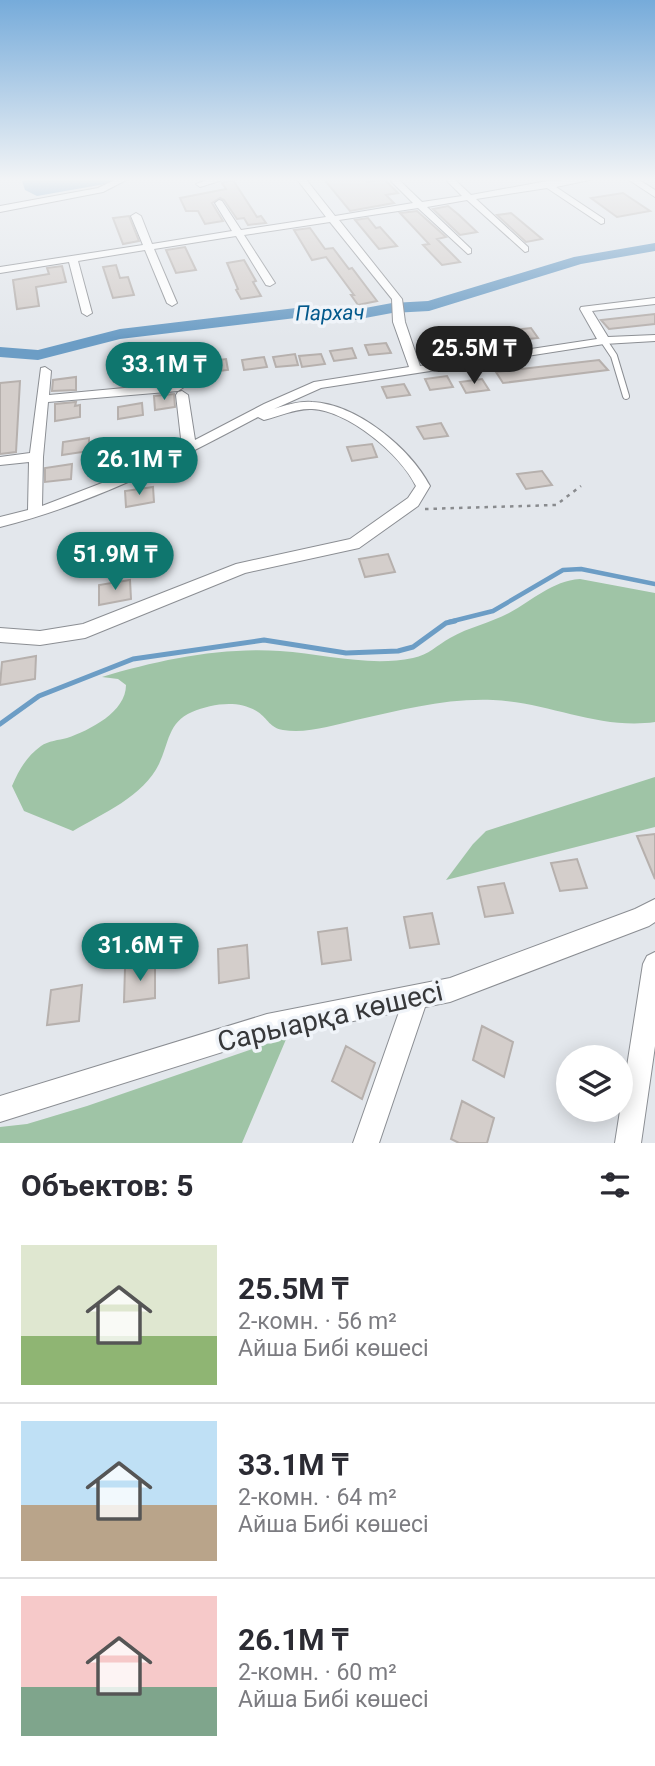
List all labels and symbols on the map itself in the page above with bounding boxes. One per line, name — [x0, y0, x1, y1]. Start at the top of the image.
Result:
water label: Пархач — [295, 300, 365, 326]
pin: 25.5M ₸ — [409, 326, 539, 386]
pin: 33.1M ₸ — [99, 342, 229, 402]
pin: 26.1M ₸ — [74, 438, 204, 497]
pin: 51.9M ₸ — [50, 532, 180, 592]
pin: 31.6M ₸ — [75, 923, 205, 983]
street label: Сарыарқа көшесі — [214, 975, 446, 1058]

